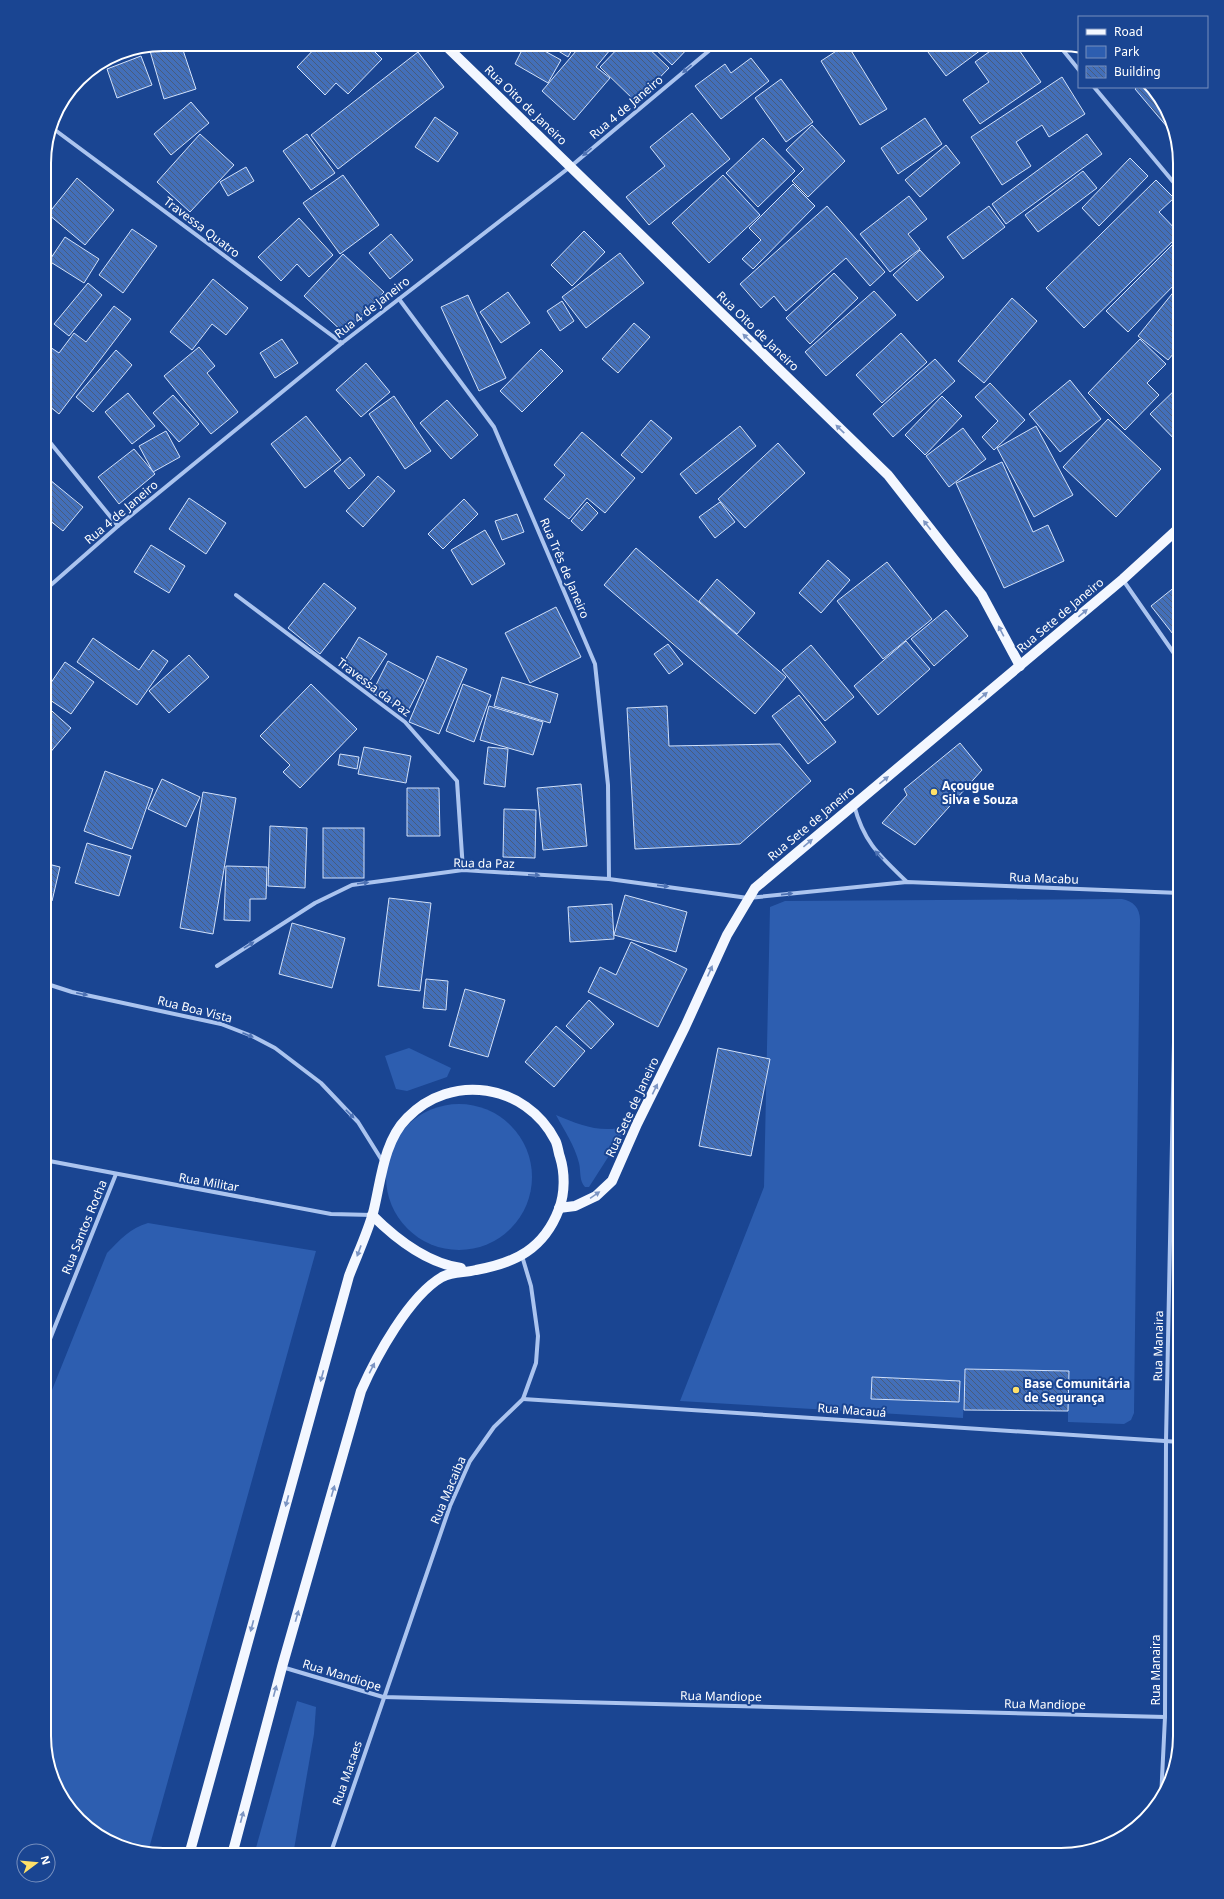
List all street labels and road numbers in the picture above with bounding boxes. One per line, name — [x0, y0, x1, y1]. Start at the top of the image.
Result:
street label: Rua Oito de Janeiro — [481, 61, 571, 149]
street label: Rua 4 de Janeiro — [586, 71, 666, 143]
street label: Travessa Quatro — [160, 193, 244, 261]
street label: Rua 4 de Janeiro — [331, 272, 413, 342]
street label: Rua Oito de Janeiro — [713, 287, 803, 375]
street label: Rua 4 de Janeiro — [81, 476, 161, 548]
street label: Rua Três de Janeiro — [536, 515, 594, 621]
street label: Rua Sete de Janeiro — [1013, 574, 1107, 656]
street label: Travessa da Paz — [334, 654, 415, 721]
street label: Rua Sete de Janeiro — [764, 782, 858, 864]
street label: Rua da Paz — [453, 854, 515, 872]
street label: Rua Macabu — [1009, 868, 1079, 888]
street label: Rua Boa Vista — [156, 991, 234, 1027]
street label: Rua Sete de Janeiro — [601, 1054, 663, 1160]
street label: Rua Militar — [178, 1168, 241, 1196]
street label: Rua Santos Rocha — [57, 1177, 111, 1277]
street label: Rua Manaira — [1149, 1310, 1167, 1382]
street label: Rua Macauá — [817, 1399, 887, 1421]
street label: Rua Macaiba — [426, 1454, 470, 1526]
street label: Rua Manaira — [1147, 1634, 1164, 1706]
street label: Rua Mandiope — [300, 1655, 384, 1695]
street label: Rua Mandiope — [680, 1687, 762, 1705]
street label: Rua Mandiope — [1004, 1695, 1086, 1713]
street label: Rua Macaes — [328, 1738, 366, 1808]

